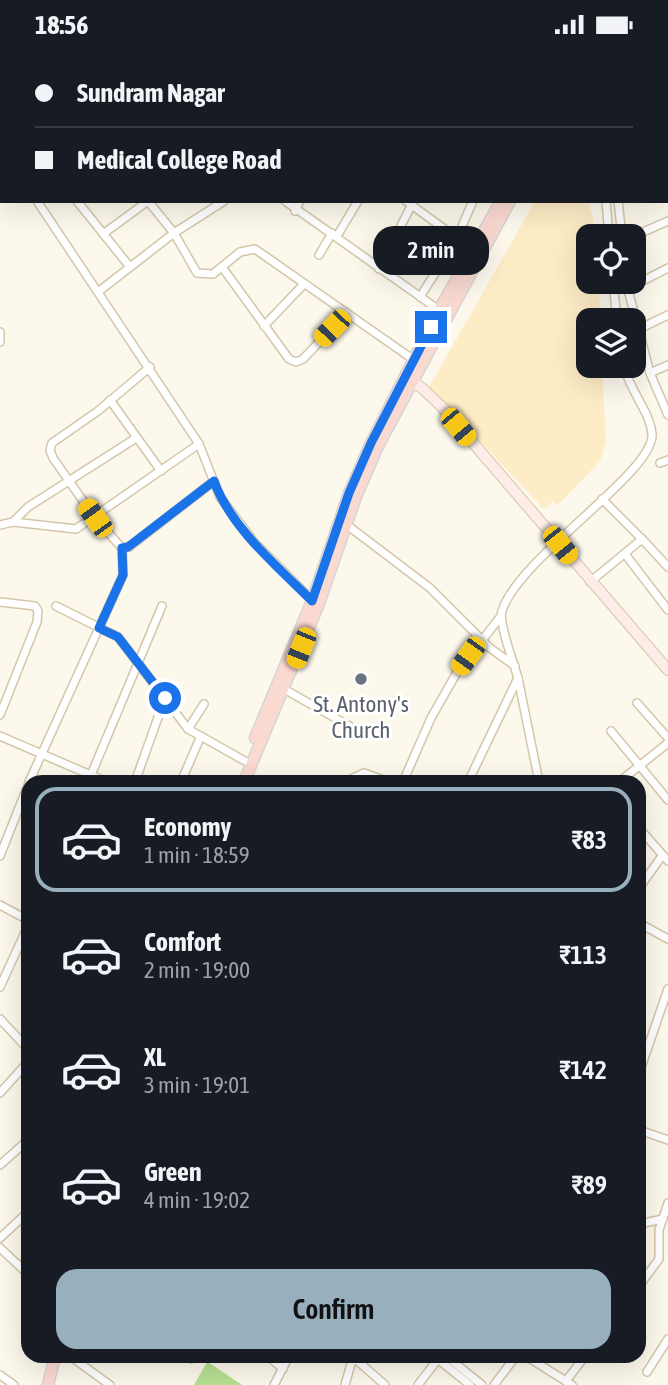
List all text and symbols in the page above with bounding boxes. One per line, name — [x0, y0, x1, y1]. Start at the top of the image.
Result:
text: 18:56 — [35, 10, 89, 40]
text: Sundram Nagar — [77, 78, 225, 108]
text: Medical College Road — [77, 145, 281, 175]
map controls — [576, 224, 646, 378]
button: locate — [576, 224, 646, 294]
callout: 2 min — [373, 225, 489, 275]
text: 2 min — [408, 237, 454, 263]
car — [310, 306, 355, 350]
button: layers — [576, 308, 646, 378]
route end — [415, 311, 447, 343]
car — [437, 404, 480, 450]
car — [75, 495, 116, 541]
car — [539, 522, 582, 568]
car — [284, 625, 319, 671]
car — [448, 633, 489, 679]
marker: St. Antony's Church — [353, 671, 369, 687]
route start — [149, 682, 181, 714]
place label: St. Antony's Church — [313, 691, 409, 743]
icon: car — [60, 808, 123, 871]
text: Economy — [144, 812, 231, 842]
text: ₹83 — [571, 825, 607, 855]
text: 1 min · 18:59 — [144, 842, 250, 868]
icon: car — [60, 923, 123, 986]
text: Comfort — [144, 927, 221, 957]
text: ₹113 — [559, 940, 607, 970]
text: 2 min · 19:00 — [144, 957, 250, 983]
icon: car — [60, 1038, 123, 1101]
text: XL — [144, 1042, 166, 1072]
text: ₹142 — [559, 1055, 607, 1085]
text: 3 min · 19:01 — [144, 1072, 250, 1098]
icon: car — [60, 1153, 123, 1216]
text: Green — [144, 1157, 202, 1187]
text: ₹89 — [571, 1170, 607, 1200]
text: 4 min · 19:02 — [144, 1187, 250, 1213]
button: Confirm — [56, 1269, 611, 1349]

